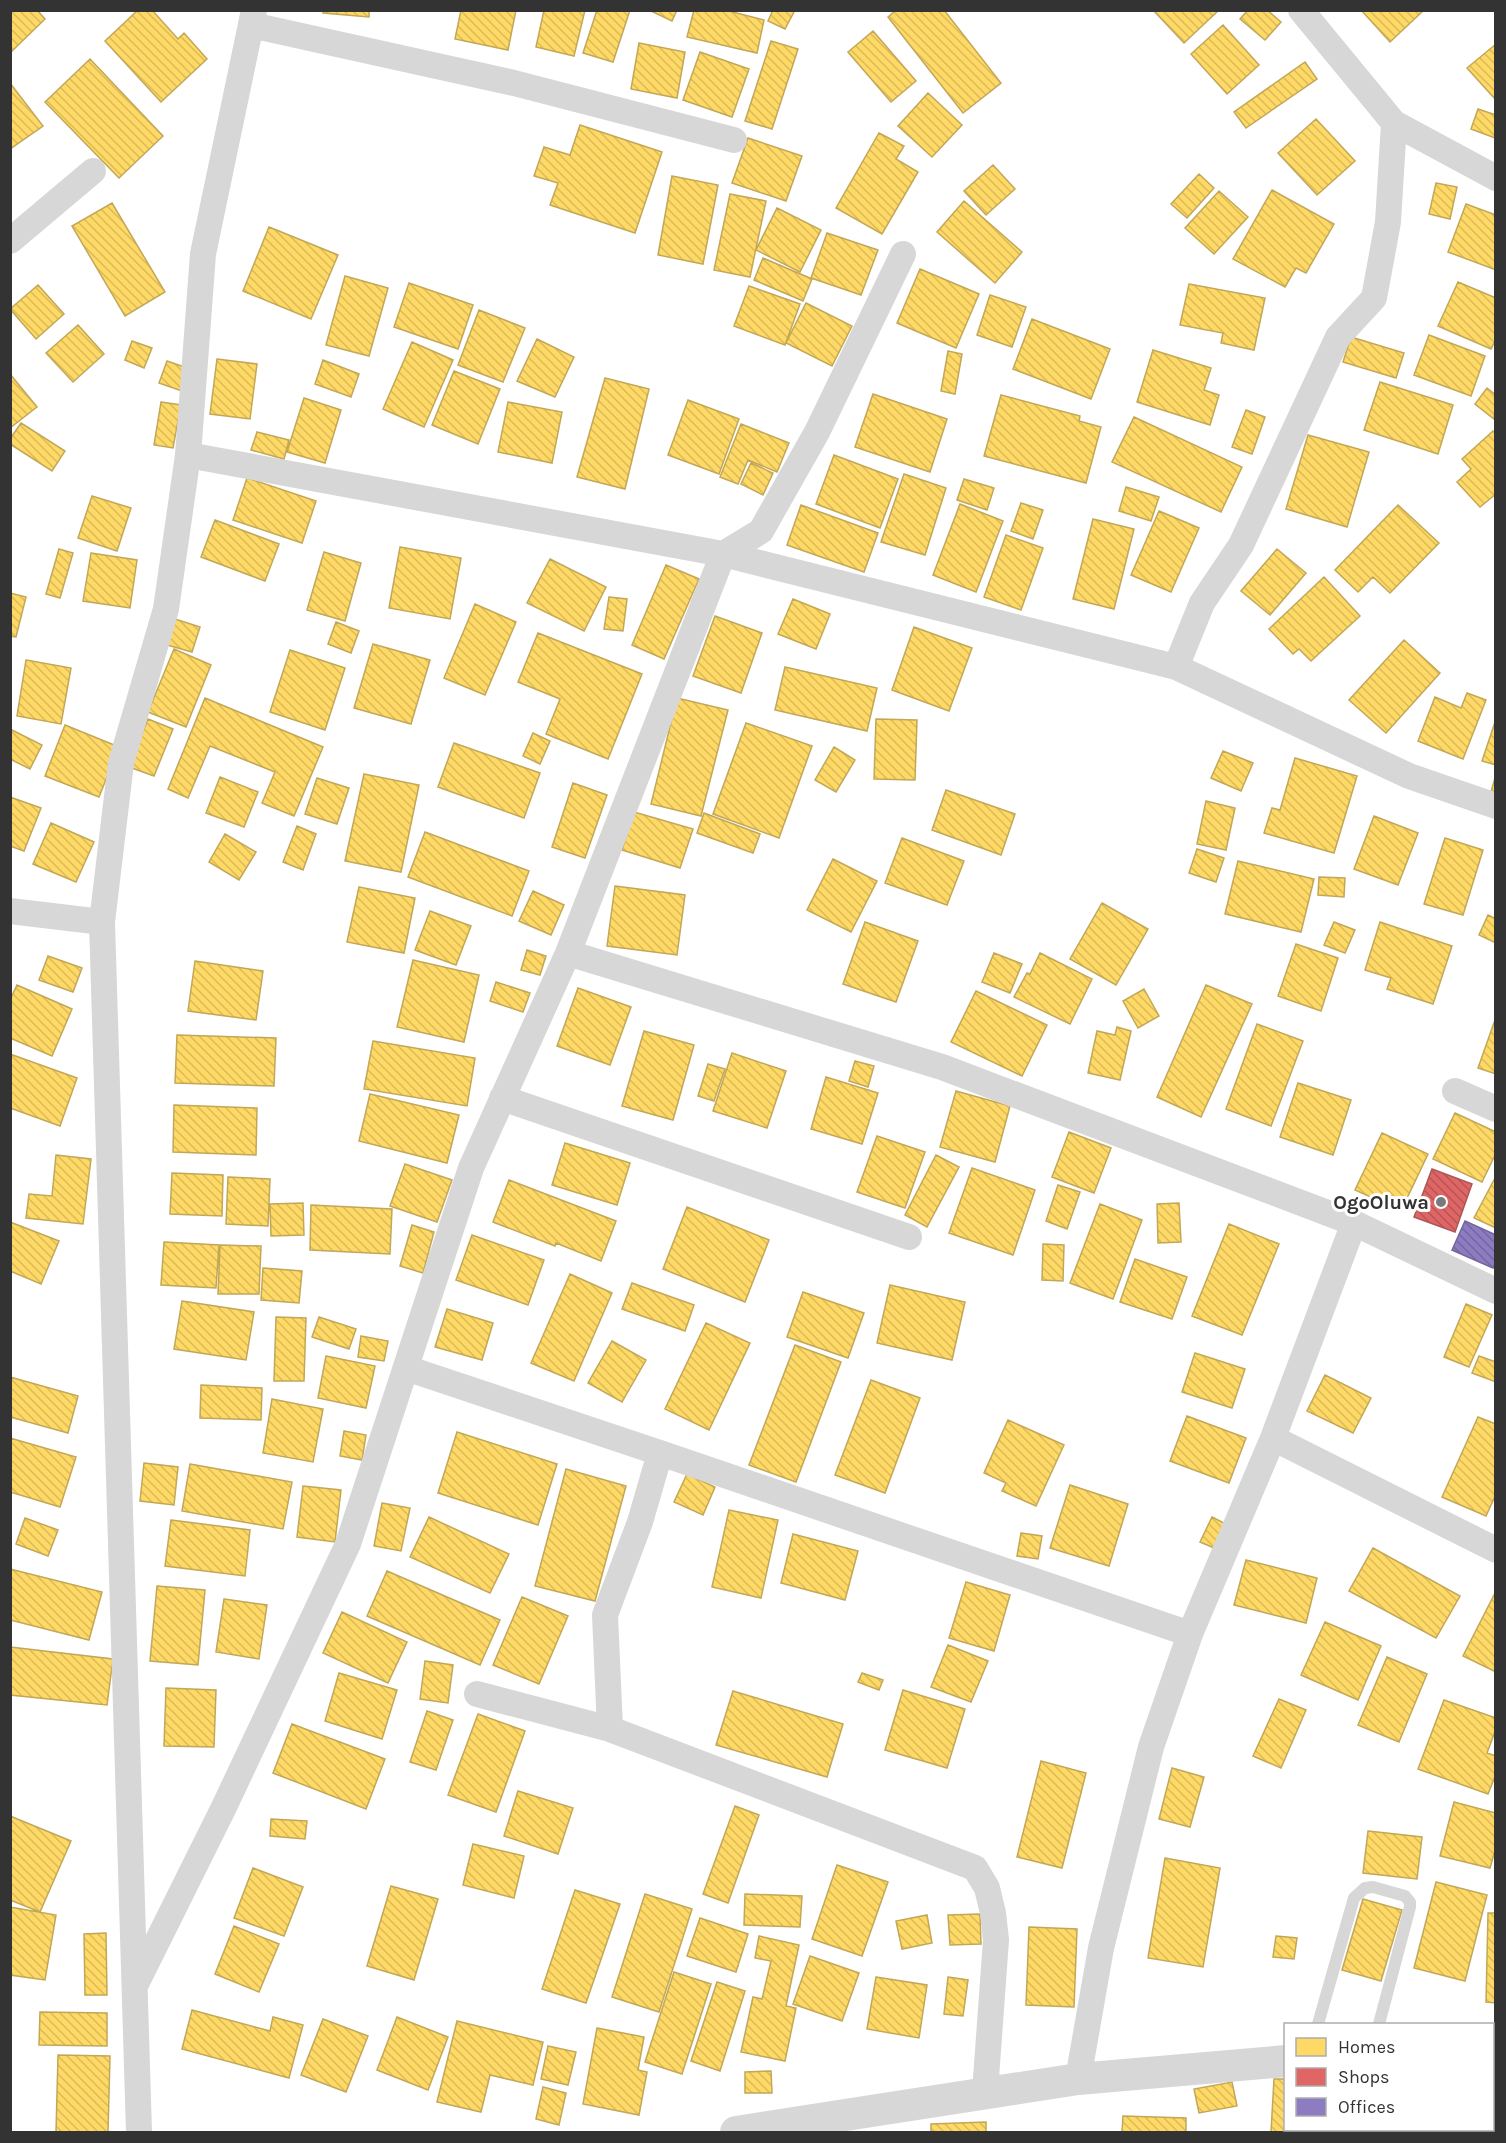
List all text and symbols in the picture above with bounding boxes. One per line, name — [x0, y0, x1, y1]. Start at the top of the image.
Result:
place label: OgoOluwa — [1333, 1191, 1429, 1214]
marker: OgoOluwa — [1434, 1195, 1448, 1209]
legend — [1284, 2023, 1494, 2131]
text: Homes — [1338, 2036, 1395, 2058]
text: Shops — [1338, 2066, 1390, 2088]
text: Offices — [1338, 2096, 1395, 2118]

